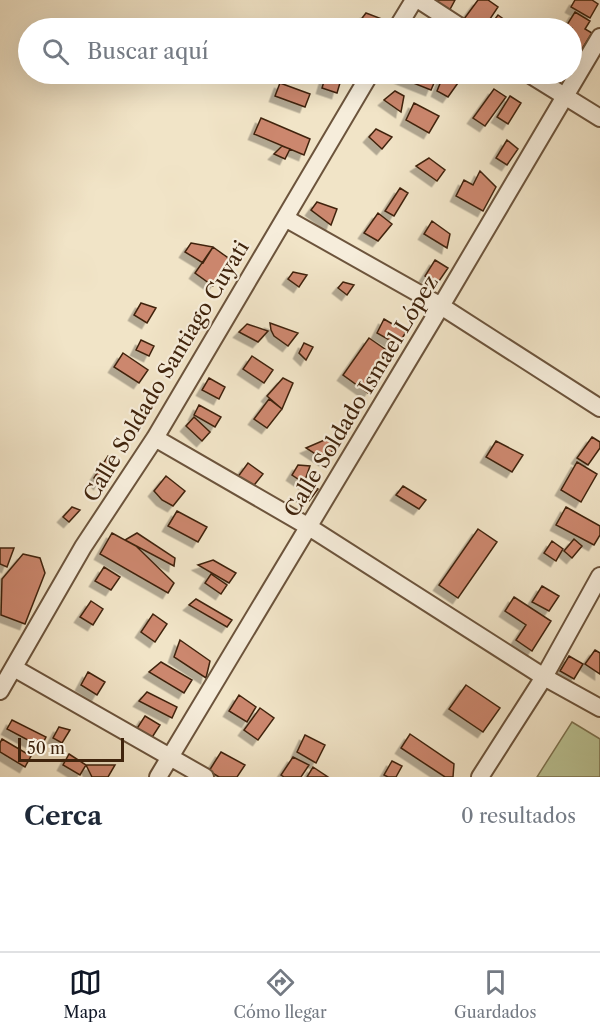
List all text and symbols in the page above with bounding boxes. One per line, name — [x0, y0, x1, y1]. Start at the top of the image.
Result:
search box — [18, 18, 582, 84]
icon: search — [39, 35, 72, 68]
text: Buscar aquí — [87, 38, 209, 65]
street label: Calle Soldado Santiago Cuyati — [78, 236, 254, 506]
street label: Calle Soldado Ismael López — [279, 271, 443, 521]
scale bar — [18, 735, 124, 762]
text: 50 m — [27, 738, 65, 758]
text: Cerca — [24, 800, 102, 832]
text: 0 resultados — [461, 804, 576, 828]
tab: Mapa — [64, 966, 106, 1022]
tab: Cómo llegar — [234, 966, 327, 1022]
tab: Guardados — [454, 966, 536, 1022]

